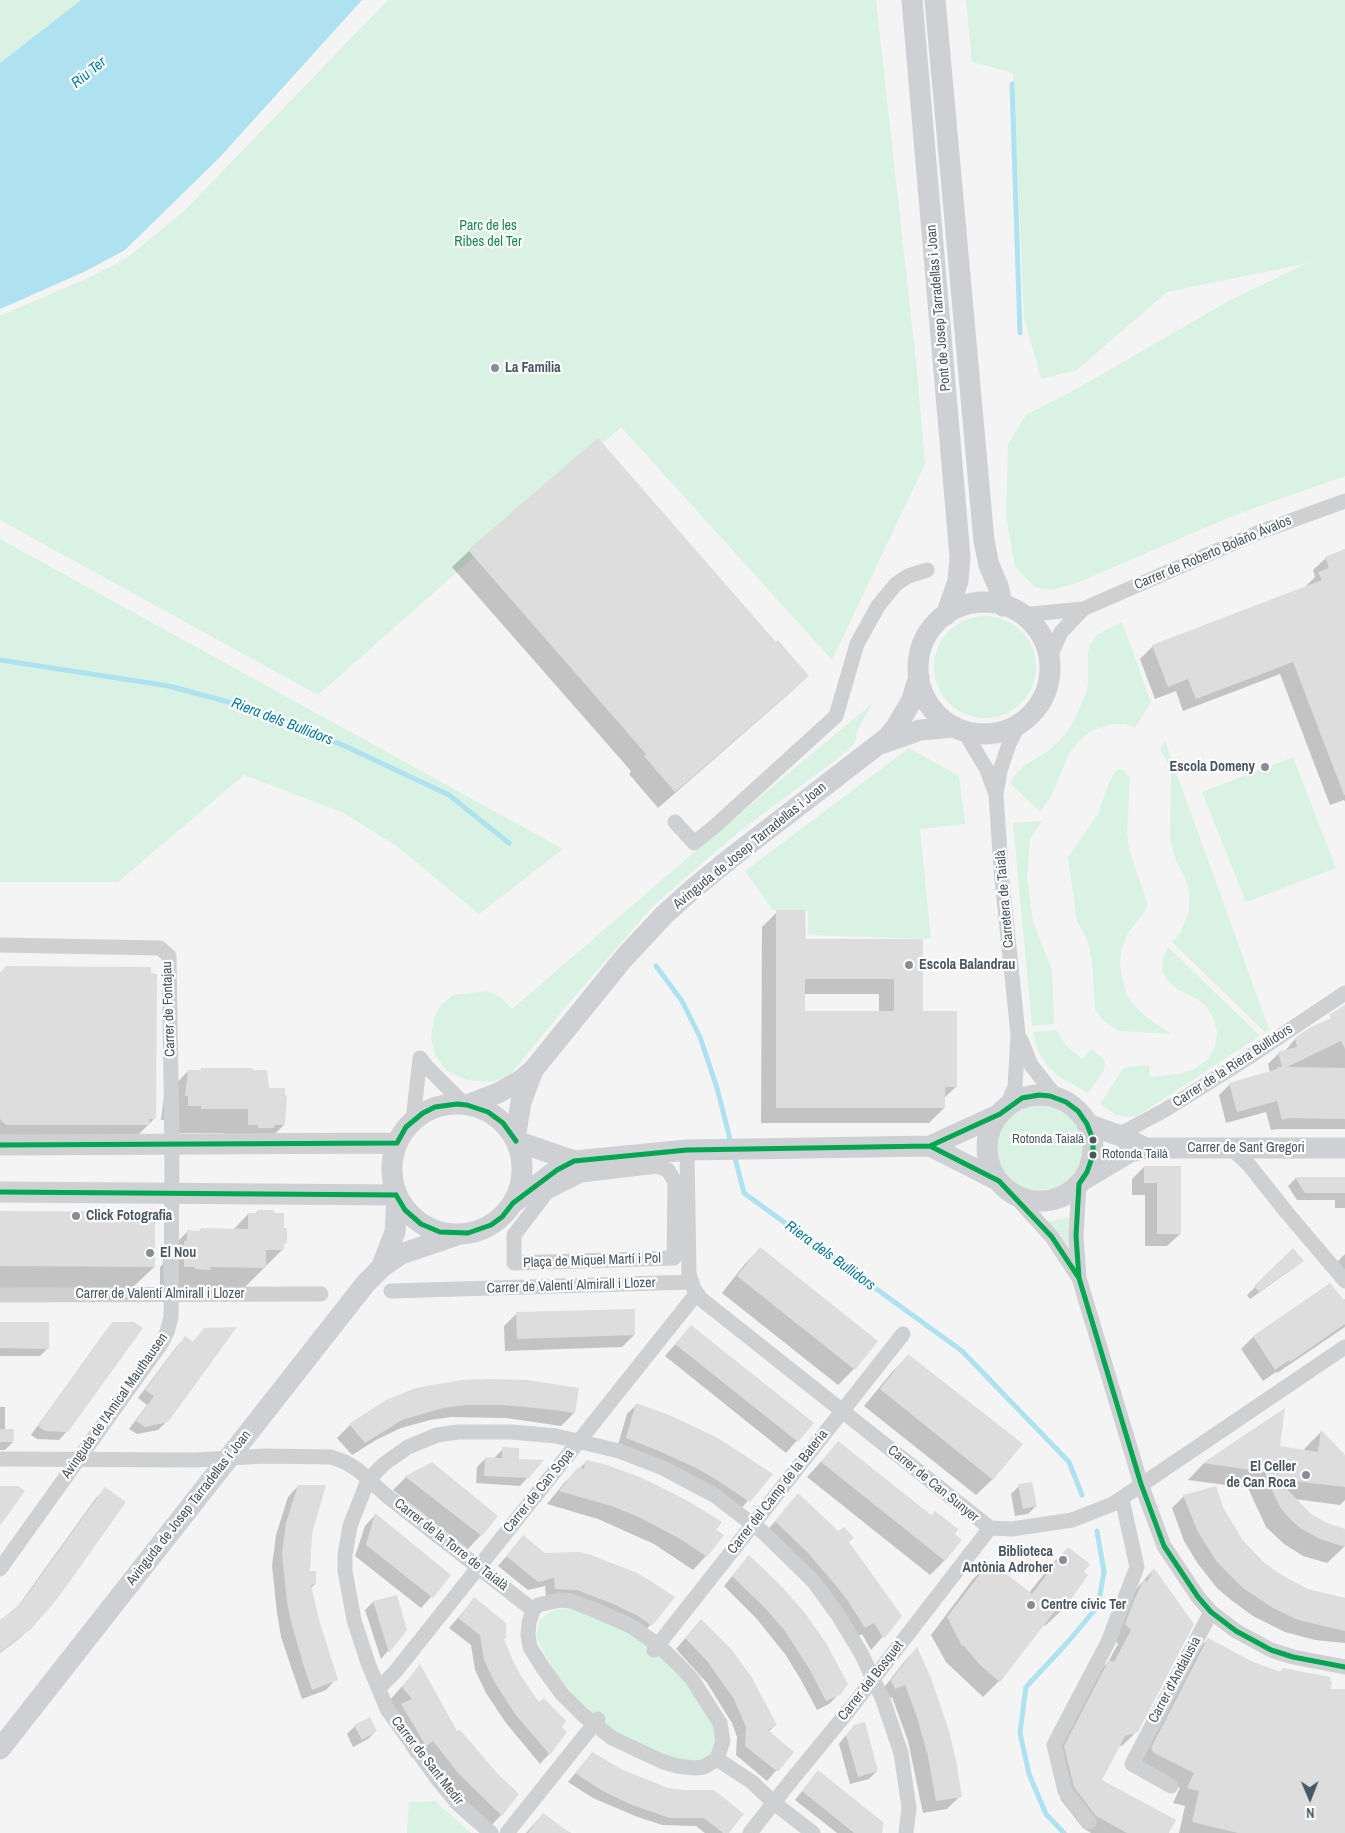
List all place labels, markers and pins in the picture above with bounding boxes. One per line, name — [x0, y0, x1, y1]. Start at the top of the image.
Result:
place label: La Família — [505, 360, 561, 376]
marker: La Família — [489, 362, 501, 374]
place label: Escola Domeny — [1170, 759, 1255, 775]
marker: Escola Domeny — [1259, 761, 1271, 773]
place label: Escola Balandrau — [919, 957, 1015, 973]
marker: Escola Balandrau — [903, 959, 915, 971]
place label: Rotonda Taialà — [1012, 1132, 1084, 1148]
marker: Rotonda Taialà — [1088, 1135, 1098, 1145]
place label: Rotonda Tailà — [1102, 1147, 1168, 1163]
marker: Rotonda Tailà — [1088, 1150, 1098, 1160]
place label: Click Fotografia — [86, 1208, 172, 1224]
marker: Click Fotografia — [70, 1210, 82, 1222]
place label: El Nou — [160, 1245, 196, 1261]
marker: El Nou — [144, 1247, 156, 1259]
place label: El Celler de Can Roca — [1226, 1459, 1296, 1491]
marker: El Celler de Can Roca — [1300, 1469, 1312, 1481]
place label: Biblioteca Antònia Adroher — [962, 1544, 1053, 1576]
marker: Biblioteca Antònia Adroher — [1057, 1554, 1069, 1566]
place label: Centre cívic Ter — [1041, 1597, 1126, 1613]
marker: Centre cívic Ter — [1025, 1599, 1037, 1611]

